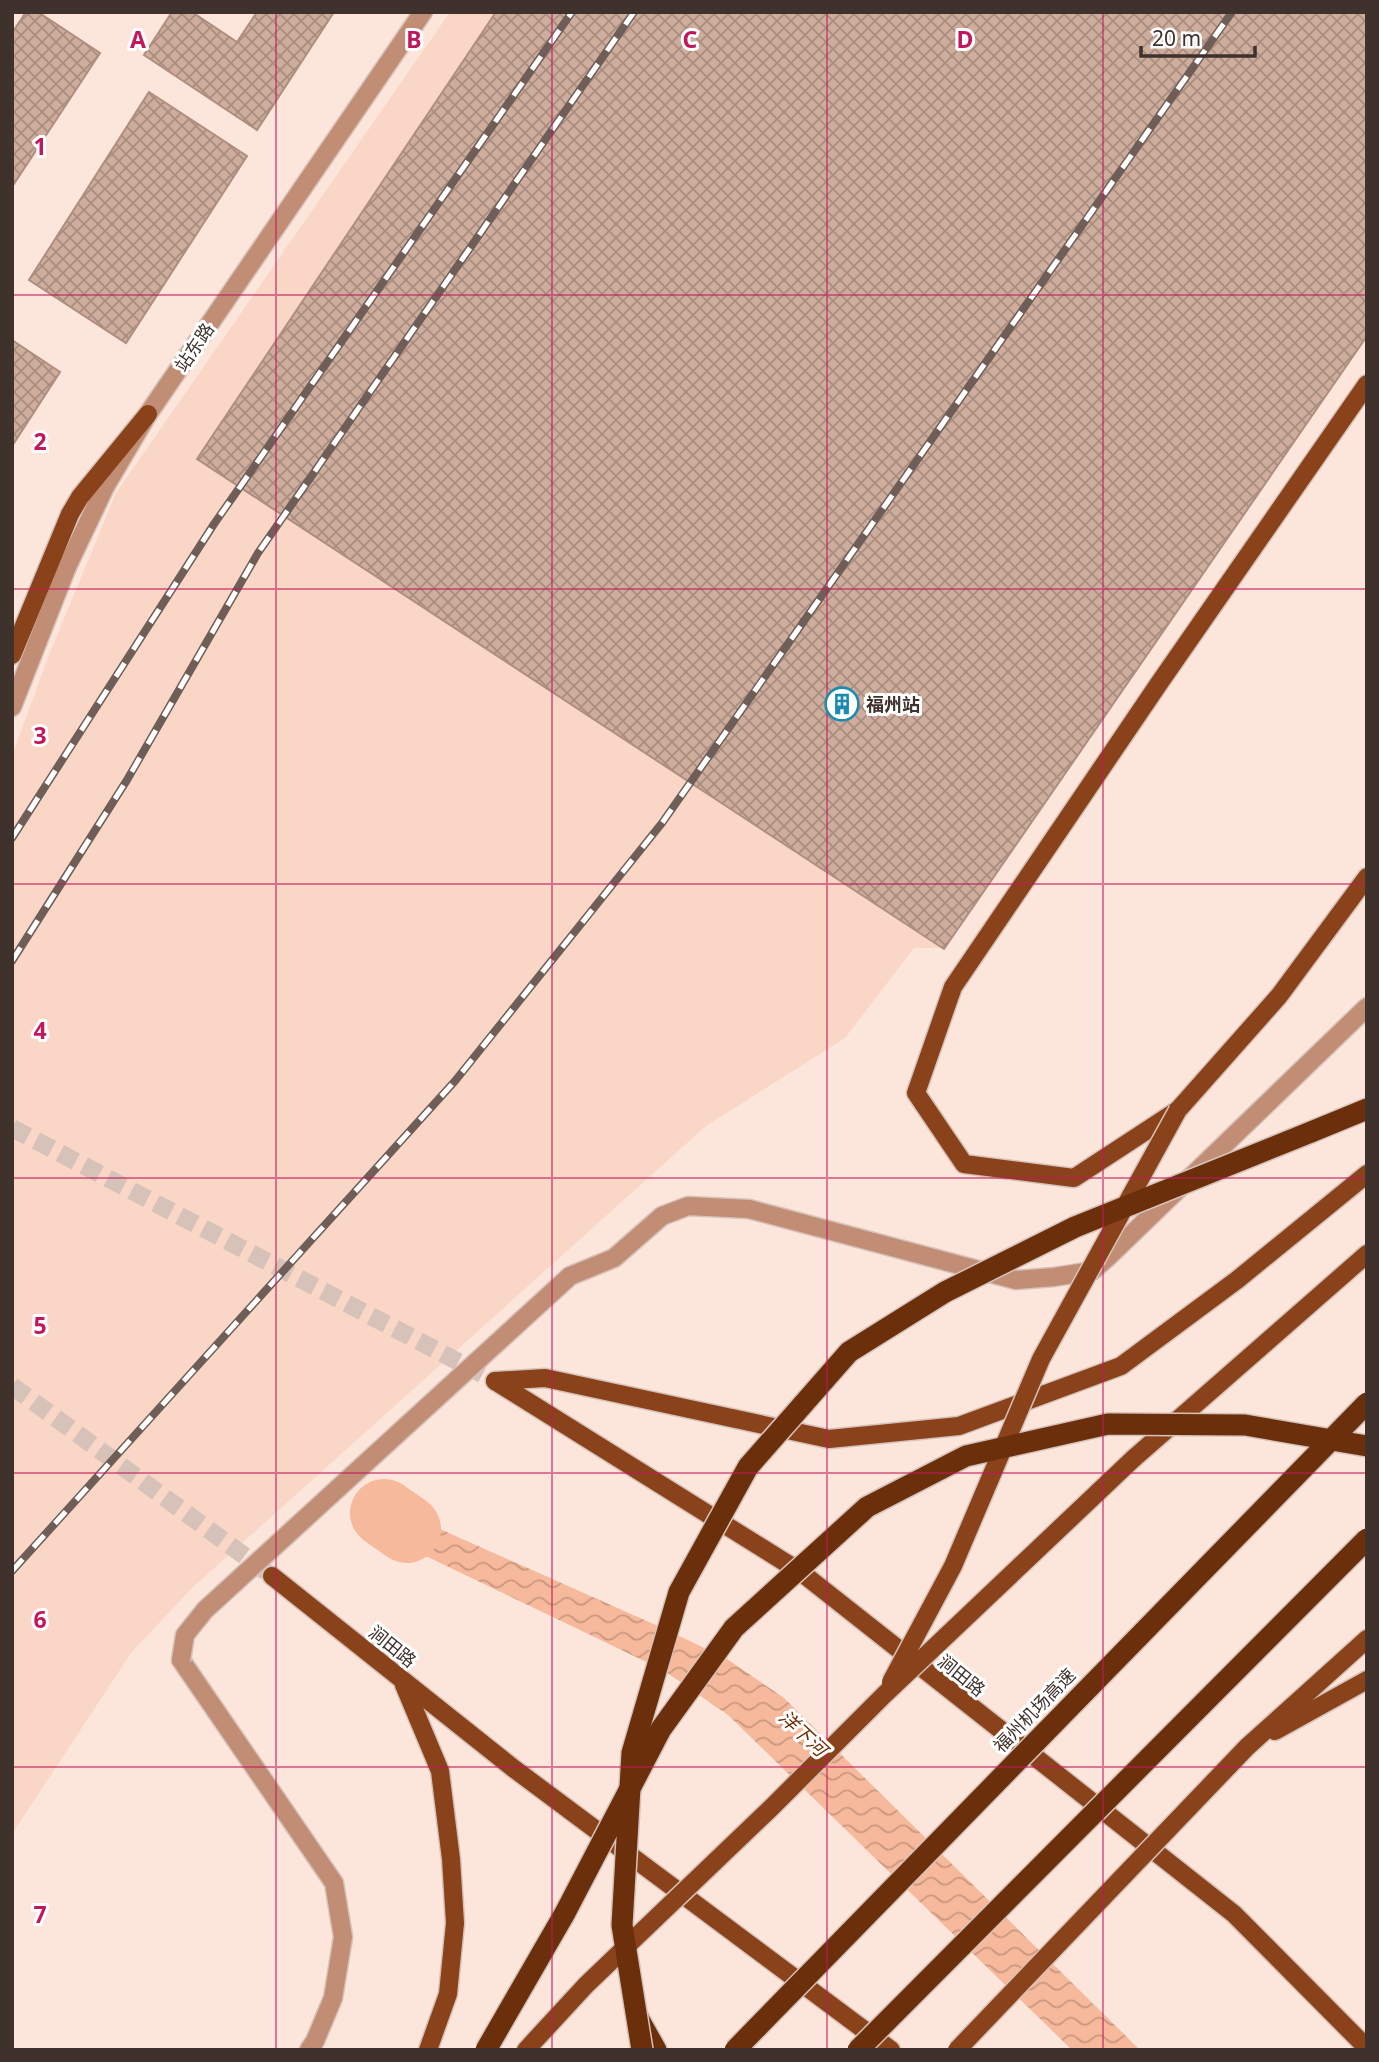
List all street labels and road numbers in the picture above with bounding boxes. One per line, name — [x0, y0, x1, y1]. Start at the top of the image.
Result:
street label: 站东路 — [169, 318, 219, 376]
street label: 涧田路 — [364, 1620, 422, 1672]
street label: 涧田路 — [933, 1649, 991, 1701]
street label: 福州机场高速 — [988, 1663, 1080, 1757]

